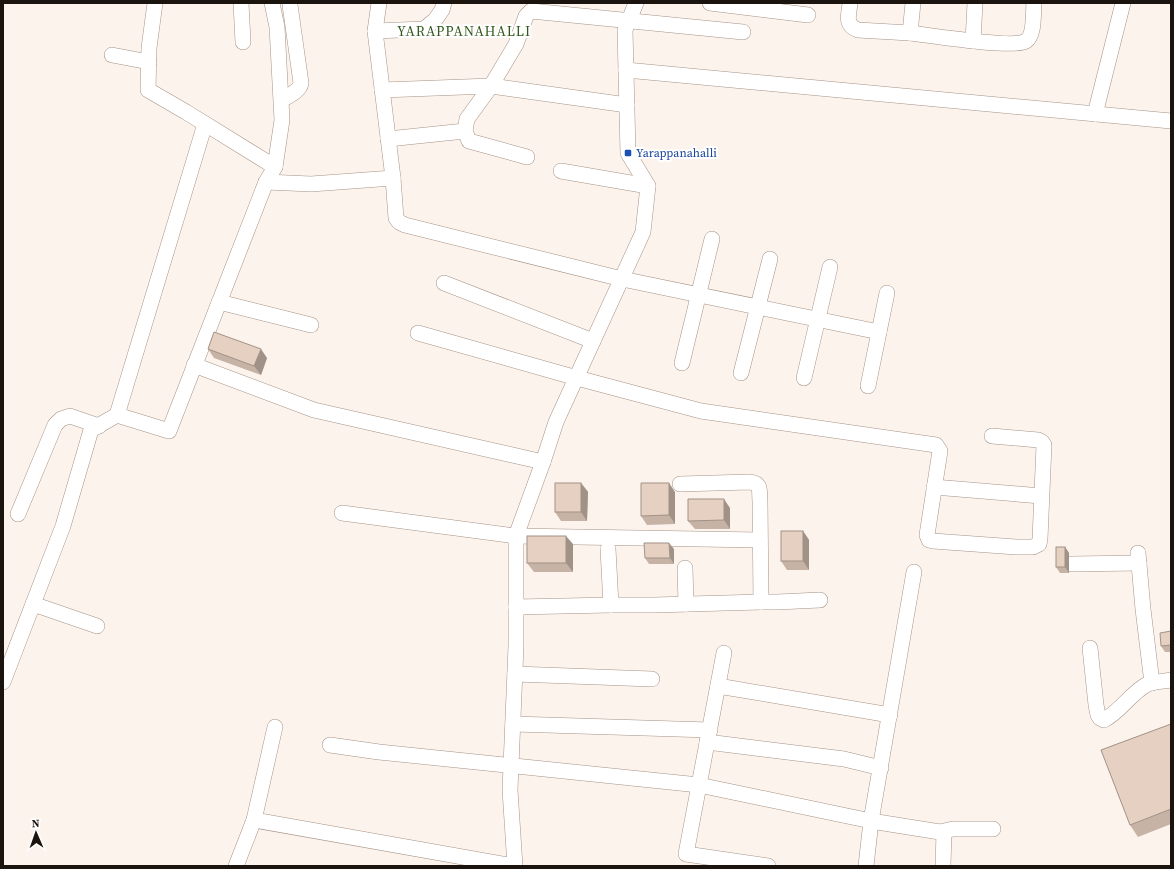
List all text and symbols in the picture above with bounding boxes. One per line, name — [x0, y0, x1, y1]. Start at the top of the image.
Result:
district label: YARAPPANAHALLI — [397, 21, 531, 41]
place label: Yarappanahalli — [636, 145, 717, 161]
marker: Yarappanahalli — [623, 148, 633, 158]
north arrow — [16, 813, 56, 853]
text: N — [31, 816, 40, 831]

